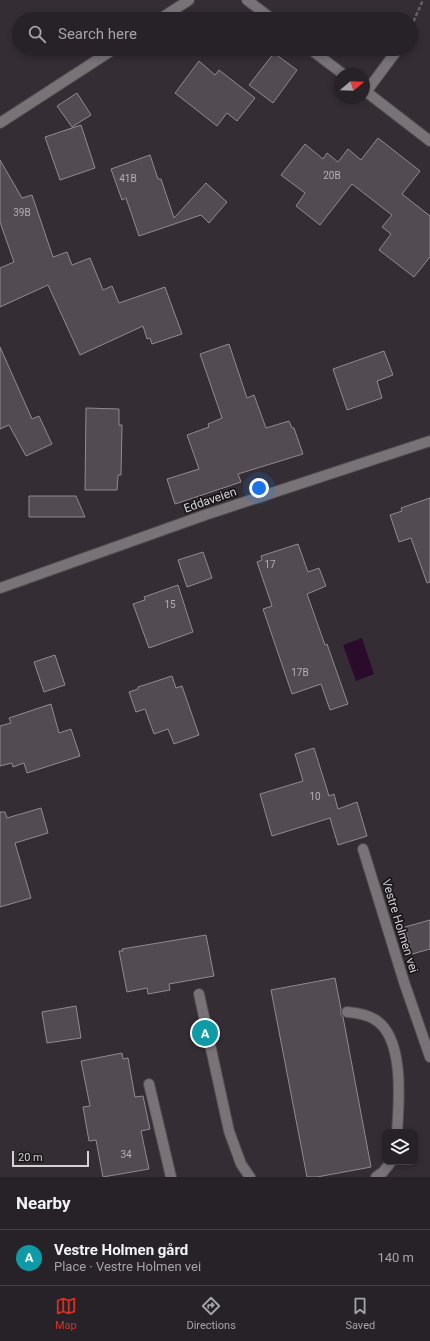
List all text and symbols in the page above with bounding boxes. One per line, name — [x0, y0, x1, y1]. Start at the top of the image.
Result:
search box — [12, 12, 418, 56]
icon: search — [26, 23, 48, 45]
text: Search here — [58, 25, 137, 43]
north arrow — [334, 68, 370, 104]
house number: 20B — [323, 170, 341, 181]
house number: 41B — [119, 173, 137, 184]
house number: 39B — [13, 207, 31, 218]
your location — [249, 478, 269, 498]
street label: Eddaveien — [182, 484, 238, 516]
house number: 17 — [264, 559, 276, 570]
house number: 15 — [164, 599, 176, 610]
house number: 17B — [291, 667, 309, 678]
house number: 10 — [309, 791, 321, 802]
street label: Vestre Holmen vei — [379, 878, 421, 974]
pin: A — [192, 1018, 218, 1048]
map controls — [382, 1129, 418, 1165]
button: layers — [382, 1129, 418, 1165]
scale bar — [12, 1149, 89, 1168]
house number: 34 — [120, 1149, 132, 1160]
text: 20 m — [18, 1151, 43, 1164]
text: Nearby — [16, 1193, 71, 1213]
text: Vestre Holmen gård — [54, 1241, 188, 1259]
text: A — [25, 1250, 33, 1265]
text: 140 m — [377, 1250, 414, 1265]
text: Place · Vestre Holmen vei — [54, 1259, 201, 1274]
tab: Map — [55, 1295, 77, 1332]
tab: Directions — [186, 1295, 236, 1332]
tab: Saved — [345, 1295, 375, 1332]

